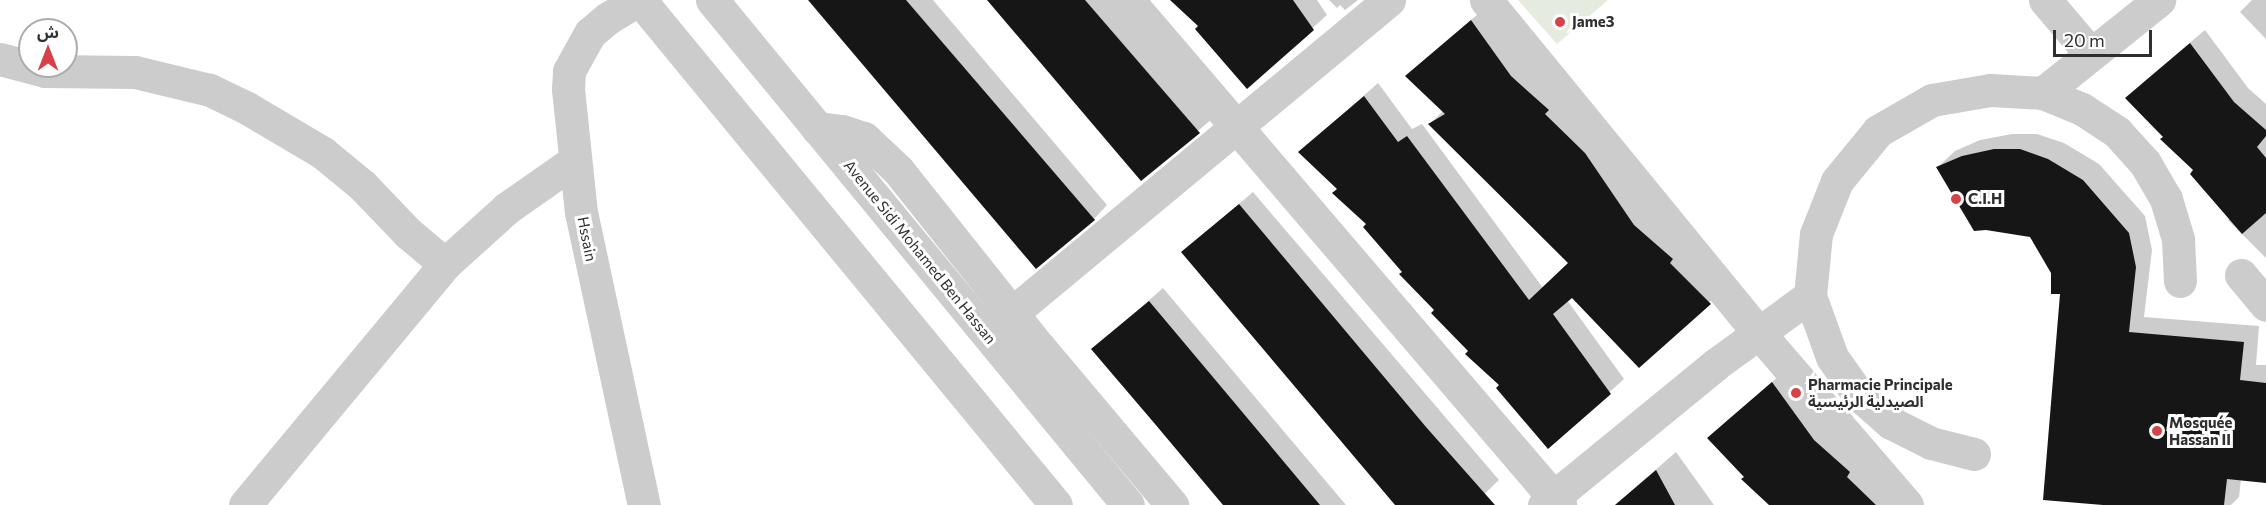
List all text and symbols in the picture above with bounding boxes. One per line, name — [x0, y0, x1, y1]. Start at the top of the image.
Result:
place label: Jame3 — [1572, 13, 1614, 31]
marker: Jame3 — [1553, 15, 1567, 29]
north arrow — [18, 18, 78, 78]
scale bar — [2056, 18, 2155, 56]
text: ش — [37, 22, 59, 41]
text: 20 m — [2064, 29, 2105, 51]
street label: Avenue Sidi Mohamed Ben Hassan — [840, 156, 1000, 348]
place label: C.I.H — [1968, 190, 2002, 208]
marker: C.I.H — [1949, 192, 1963, 206]
street label: Hssain — [574, 215, 600, 263]
place label: Pharmacie Principale الصيدلية الرئيسية — [1808, 375, 1953, 410]
marker: Pharmacie Principale الصيدلية الرئيسية — [1789, 386, 1803, 400]
place label: Mosquée Hassan II — [2169, 413, 2232, 448]
marker: Mosquée Hassan II — [2150, 424, 2164, 438]

